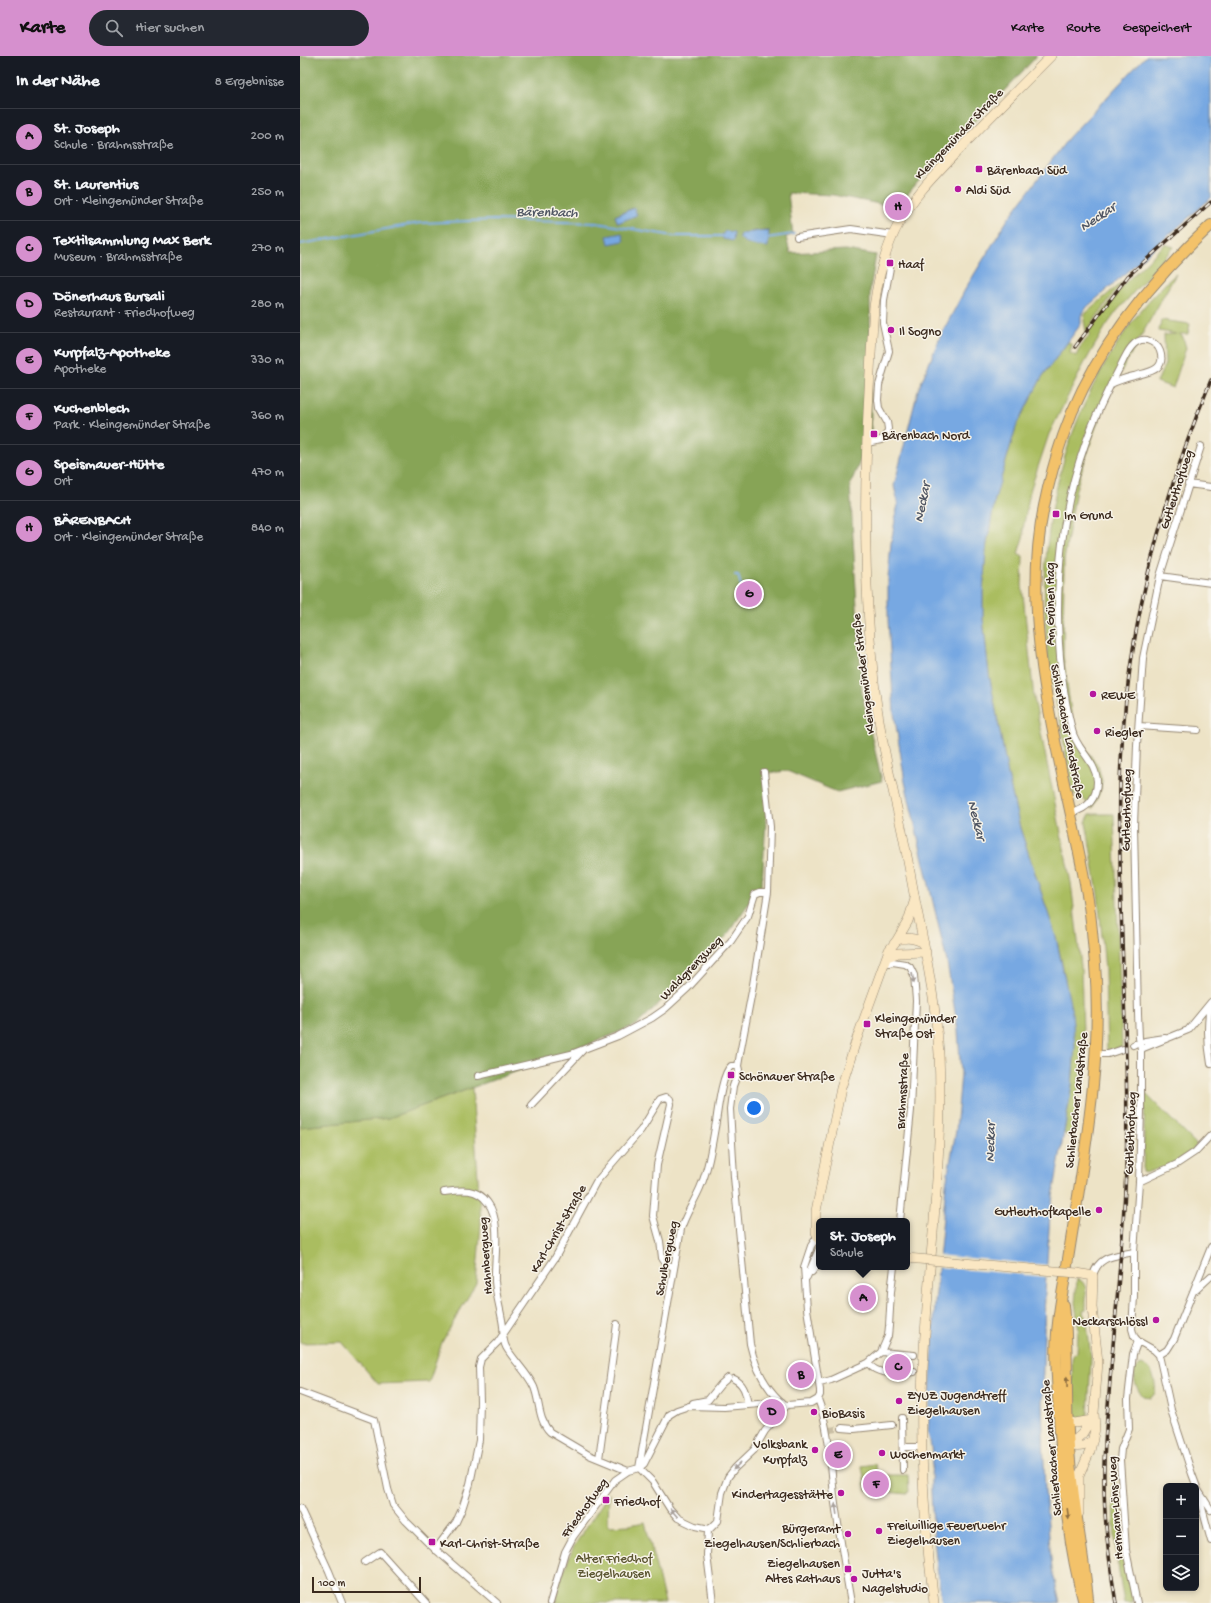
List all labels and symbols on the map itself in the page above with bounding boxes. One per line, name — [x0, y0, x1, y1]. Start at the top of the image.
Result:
street label: Kleingemünder Straße — [912, 86, 1007, 184]
marker: Bärenbach Süd — [974, 164, 984, 174]
place label: Bärenbach Süd — [986, 164, 1068, 179]
marker: Aldi Süd — [953, 184, 963, 194]
place label: Aldi Süd — [966, 184, 1011, 199]
pin: H — [885, 192, 911, 222]
water label: Neckar — [1077, 198, 1122, 236]
water label: Bärenbach — [516, 204, 578, 223]
marker: Haaf — [885, 258, 895, 268]
place label: Haaf — [898, 258, 925, 273]
marker: Il Sogno — [886, 325, 896, 335]
place label: Il Sogno — [899, 325, 941, 340]
marker: Bärenbach Nord — [869, 429, 879, 439]
place label: Bärenbach Nord — [881, 429, 971, 444]
street label: Gutleuthofweg — [1158, 448, 1197, 531]
water label: Neckar — [911, 478, 936, 524]
marker: Im Grund — [1051, 509, 1061, 519]
place label: Im Grund — [1064, 509, 1114, 524]
street label: Am Grünen Hag — [1044, 562, 1059, 646]
pin: G — [736, 579, 762, 609]
street label: Kleingemünder Straße — [850, 612, 879, 735]
street label: Schlierbacher Landstraße — [1046, 663, 1087, 800]
marker: REWE — [1088, 689, 1098, 699]
place label: REWE — [1101, 689, 1136, 704]
marker: Riegler — [1092, 726, 1102, 736]
place label: Riegler — [1105, 726, 1144, 741]
street label: Gutleuthofweg — [1119, 769, 1136, 851]
water label: Neckar — [962, 799, 989, 845]
street label: Waldgrenzweg — [657, 933, 726, 1004]
one-way arrow — [911, 972, 917, 984]
place label: Kleingemünder Straße Ost — [875, 1012, 957, 1042]
marker: Kleingemünder Straße Ost — [862, 1019, 872, 1029]
street label: Schlierbacher Landstraße — [1063, 1031, 1092, 1169]
street label: Brahmsstraße — [894, 1053, 913, 1130]
marker: Schönauer Straße — [726, 1070, 736, 1080]
place label: Schönauer Straße — [739, 1070, 835, 1085]
street label: Gutleuthofweg — [1123, 1092, 1140, 1175]
your location — [744, 1098, 764, 1118]
water label: Neckar — [983, 1119, 1000, 1162]
street label: Karl-Christ-Straße — [528, 1182, 591, 1276]
place label: Gutleuthofkapelle — [994, 1205, 1091, 1220]
marker: Gutleuthofkapelle — [1094, 1205, 1104, 1215]
street label: Hahnbergweg — [476, 1217, 497, 1295]
street label: Schulbergweg — [653, 1220, 682, 1297]
pin: A — [850, 1283, 876, 1313]
place label: Neckarschlössl — [1073, 1315, 1148, 1330]
marker: Neckarschlössl — [1151, 1315, 1161, 1325]
pin: C — [885, 1352, 911, 1382]
pin: B — [788, 1360, 814, 1390]
one-way arrow — [1064, 1375, 1070, 1388]
street label: Schlierbacher Landstraße — [1039, 1379, 1066, 1516]
place label: ZYUZ Jugendtreff Ziegelhausen — [907, 1389, 1007, 1419]
marker: ZYUZ Jugendtreff Ziegelhausen — [894, 1396, 904, 1406]
pin: D — [759, 1397, 785, 1427]
marker: BioBasis — [809, 1407, 819, 1417]
place label: BioBasis — [821, 1407, 866, 1422]
place label: Volksbank Kurpfalz — [753, 1438, 808, 1468]
pin: E — [825, 1440, 851, 1470]
marker: Volksbank Kurpfalz — [810, 1445, 820, 1455]
marker: Wochenmarkt — [877, 1448, 887, 1458]
place label: Wochenmarkt — [890, 1448, 966, 1463]
street label: Hermann-Löns-Weg — [1105, 1456, 1128, 1560]
one-way arrow — [732, 1461, 742, 1471]
pin: F — [863, 1469, 889, 1499]
street label: Friedhofweg — [558, 1476, 612, 1542]
place label: Kindertagesstätte — [732, 1488, 833, 1503]
marker: Kindertagesstätte — [836, 1488, 846, 1498]
marker: Friedhof — [601, 1495, 611, 1505]
place label: Friedhof — [613, 1495, 661, 1510]
one-way arrow — [833, 1503, 839, 1515]
one-way arrow — [1065, 1507, 1071, 1520]
one-way arrow — [670, 1508, 679, 1518]
place label: Freiwillige Feuerwehr Ziegelhausen — [886, 1519, 1007, 1549]
place label: Bürgeramt Ziegelhausen/Schlierbach — [704, 1522, 842, 1552]
marker: Freiwillige Feuerwehr Ziegelhausen — [874, 1526, 884, 1536]
marker: Bürgeramt Ziegelhausen/Schlierbach — [843, 1529, 853, 1539]
marker: Karl-Christ-Straße — [427, 1537, 437, 1547]
place label: Karl-Christ-Straße — [440, 1537, 540, 1552]
park label: Alter Friedhof Ziegelhausen — [576, 1552, 653, 1582]
place label: Ziegelhausen Altes Rathaus — [765, 1557, 841, 1587]
marker: Ziegelhausen Altes Rathaus — [843, 1564, 853, 1574]
place label: Jutta's Nagelstudio — [862, 1567, 928, 1597]
marker: Jutta's Nagelstudio — [849, 1574, 859, 1584]
scale bar — [312, 1575, 421, 1594]

